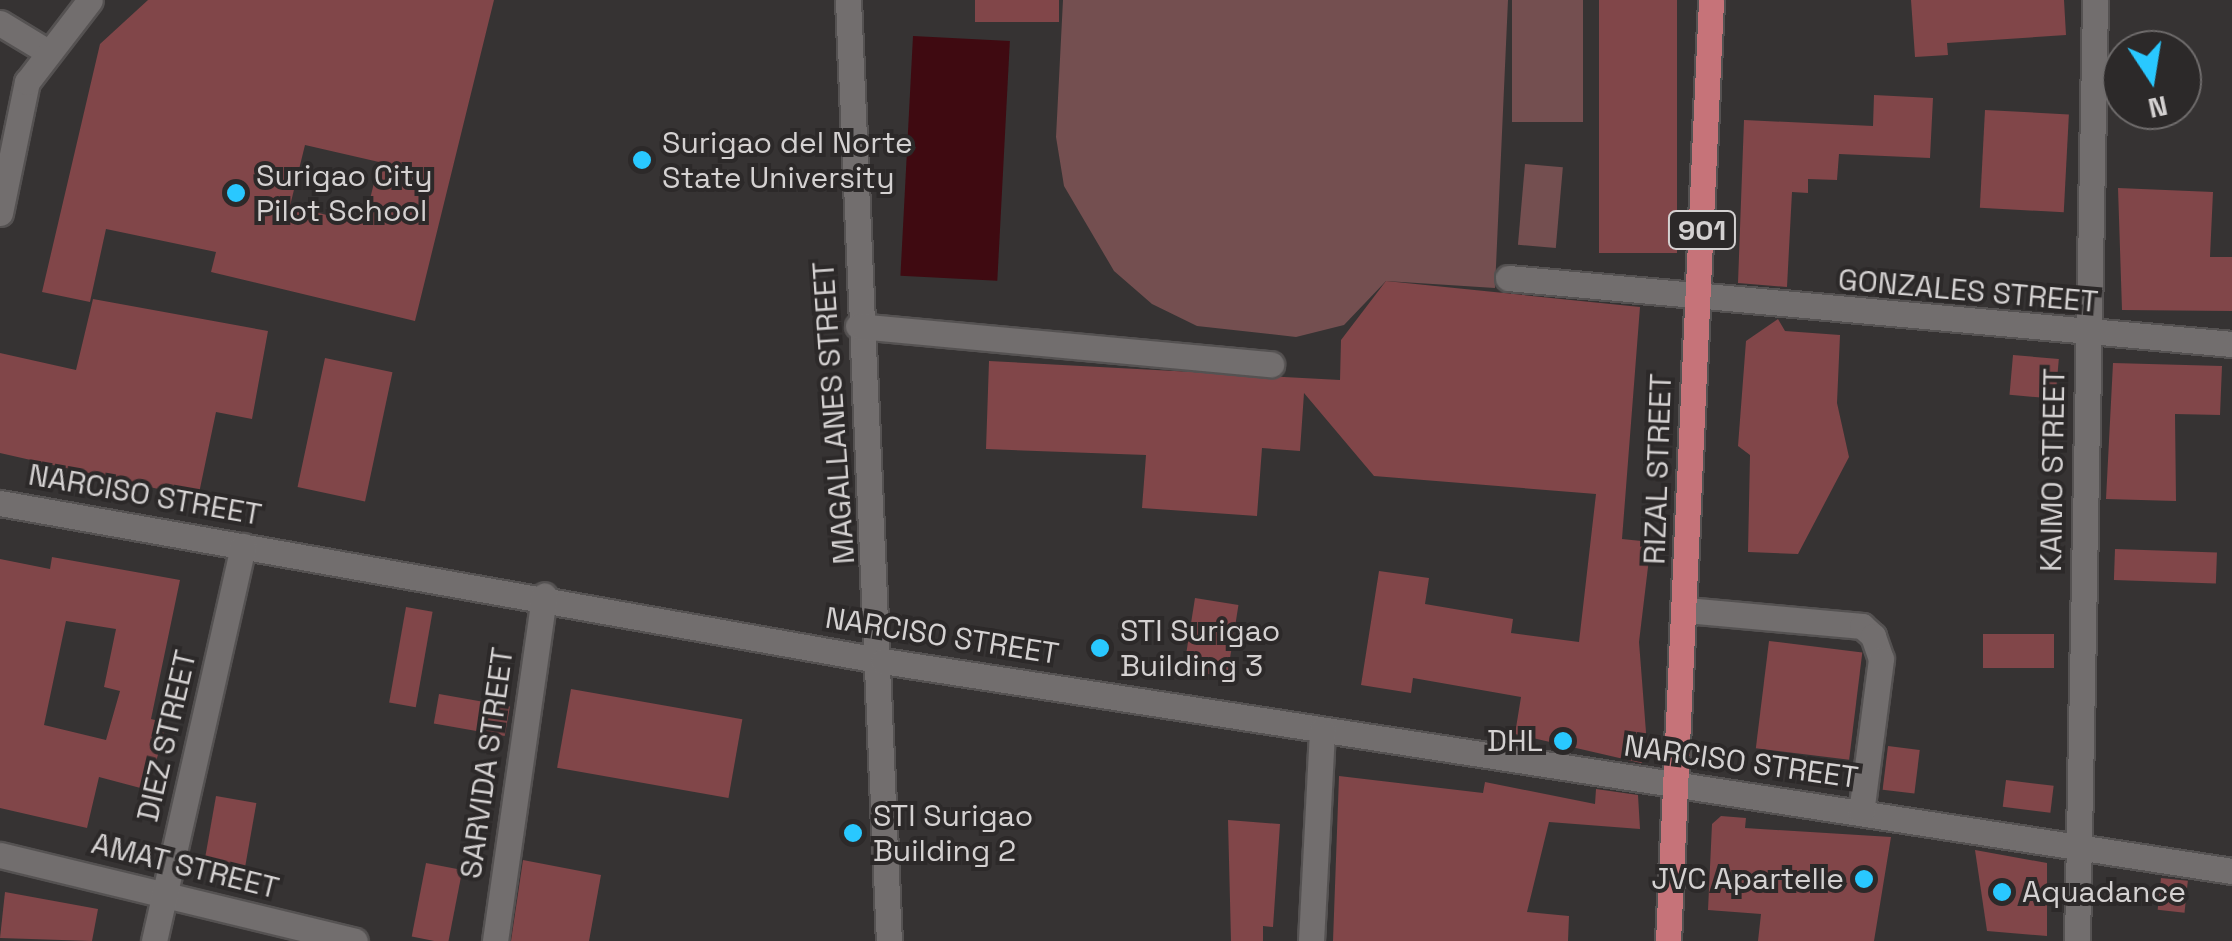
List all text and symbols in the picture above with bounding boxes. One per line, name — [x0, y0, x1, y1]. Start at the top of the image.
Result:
north arrow — [2102, 30, 2202, 130]
text: N — [2145, 88, 2171, 127]
place label: Surigao del Norte State University — [662, 125, 913, 196]
marker: Surigao del Norte State University — [631, 149, 653, 171]
place label: Surigao City Pilot School — [256, 158, 433, 228]
marker: Surigao City Pilot School — [225, 182, 247, 204]
road number: 901 — [1667, 207, 1737, 253]
street label: MAGALLANES STREET — [805, 260, 863, 566]
street label: GONZALES STREET — [1836, 262, 2100, 320]
street label: KAIMO STREET — [2033, 368, 2073, 572]
street label: RIZAL STREET — [1637, 372, 1679, 566]
street label: NARCISO STREET — [26, 457, 264, 533]
street label: NARCISO STREET — [823, 600, 1061, 672]
place label: STI Surigao Building 3 — [1120, 613, 1280, 684]
marker: STI Surigao Building 3 — [1089, 637, 1111, 659]
street label: SARVIDA STREET — [453, 645, 521, 881]
street label: DIEZ STREET — [130, 647, 204, 825]
place label: DHL — [1487, 723, 1543, 759]
street label: NARCISO STREET — [1622, 728, 1860, 796]
marker: DHL — [1552, 730, 1574, 752]
place label: STI Surigao Building 2 — [873, 798, 1033, 868]
marker: STI Surigao Building 2 — [842, 822, 864, 844]
street label: AMAT STREET — [87, 825, 283, 907]
place label: JVC Apartelle — [1651, 861, 1844, 897]
marker: JVC Apartelle — [1853, 868, 1875, 890]
place label: Aquadance — [2022, 874, 2186, 910]
marker: Aquadance — [1991, 881, 2013, 903]

